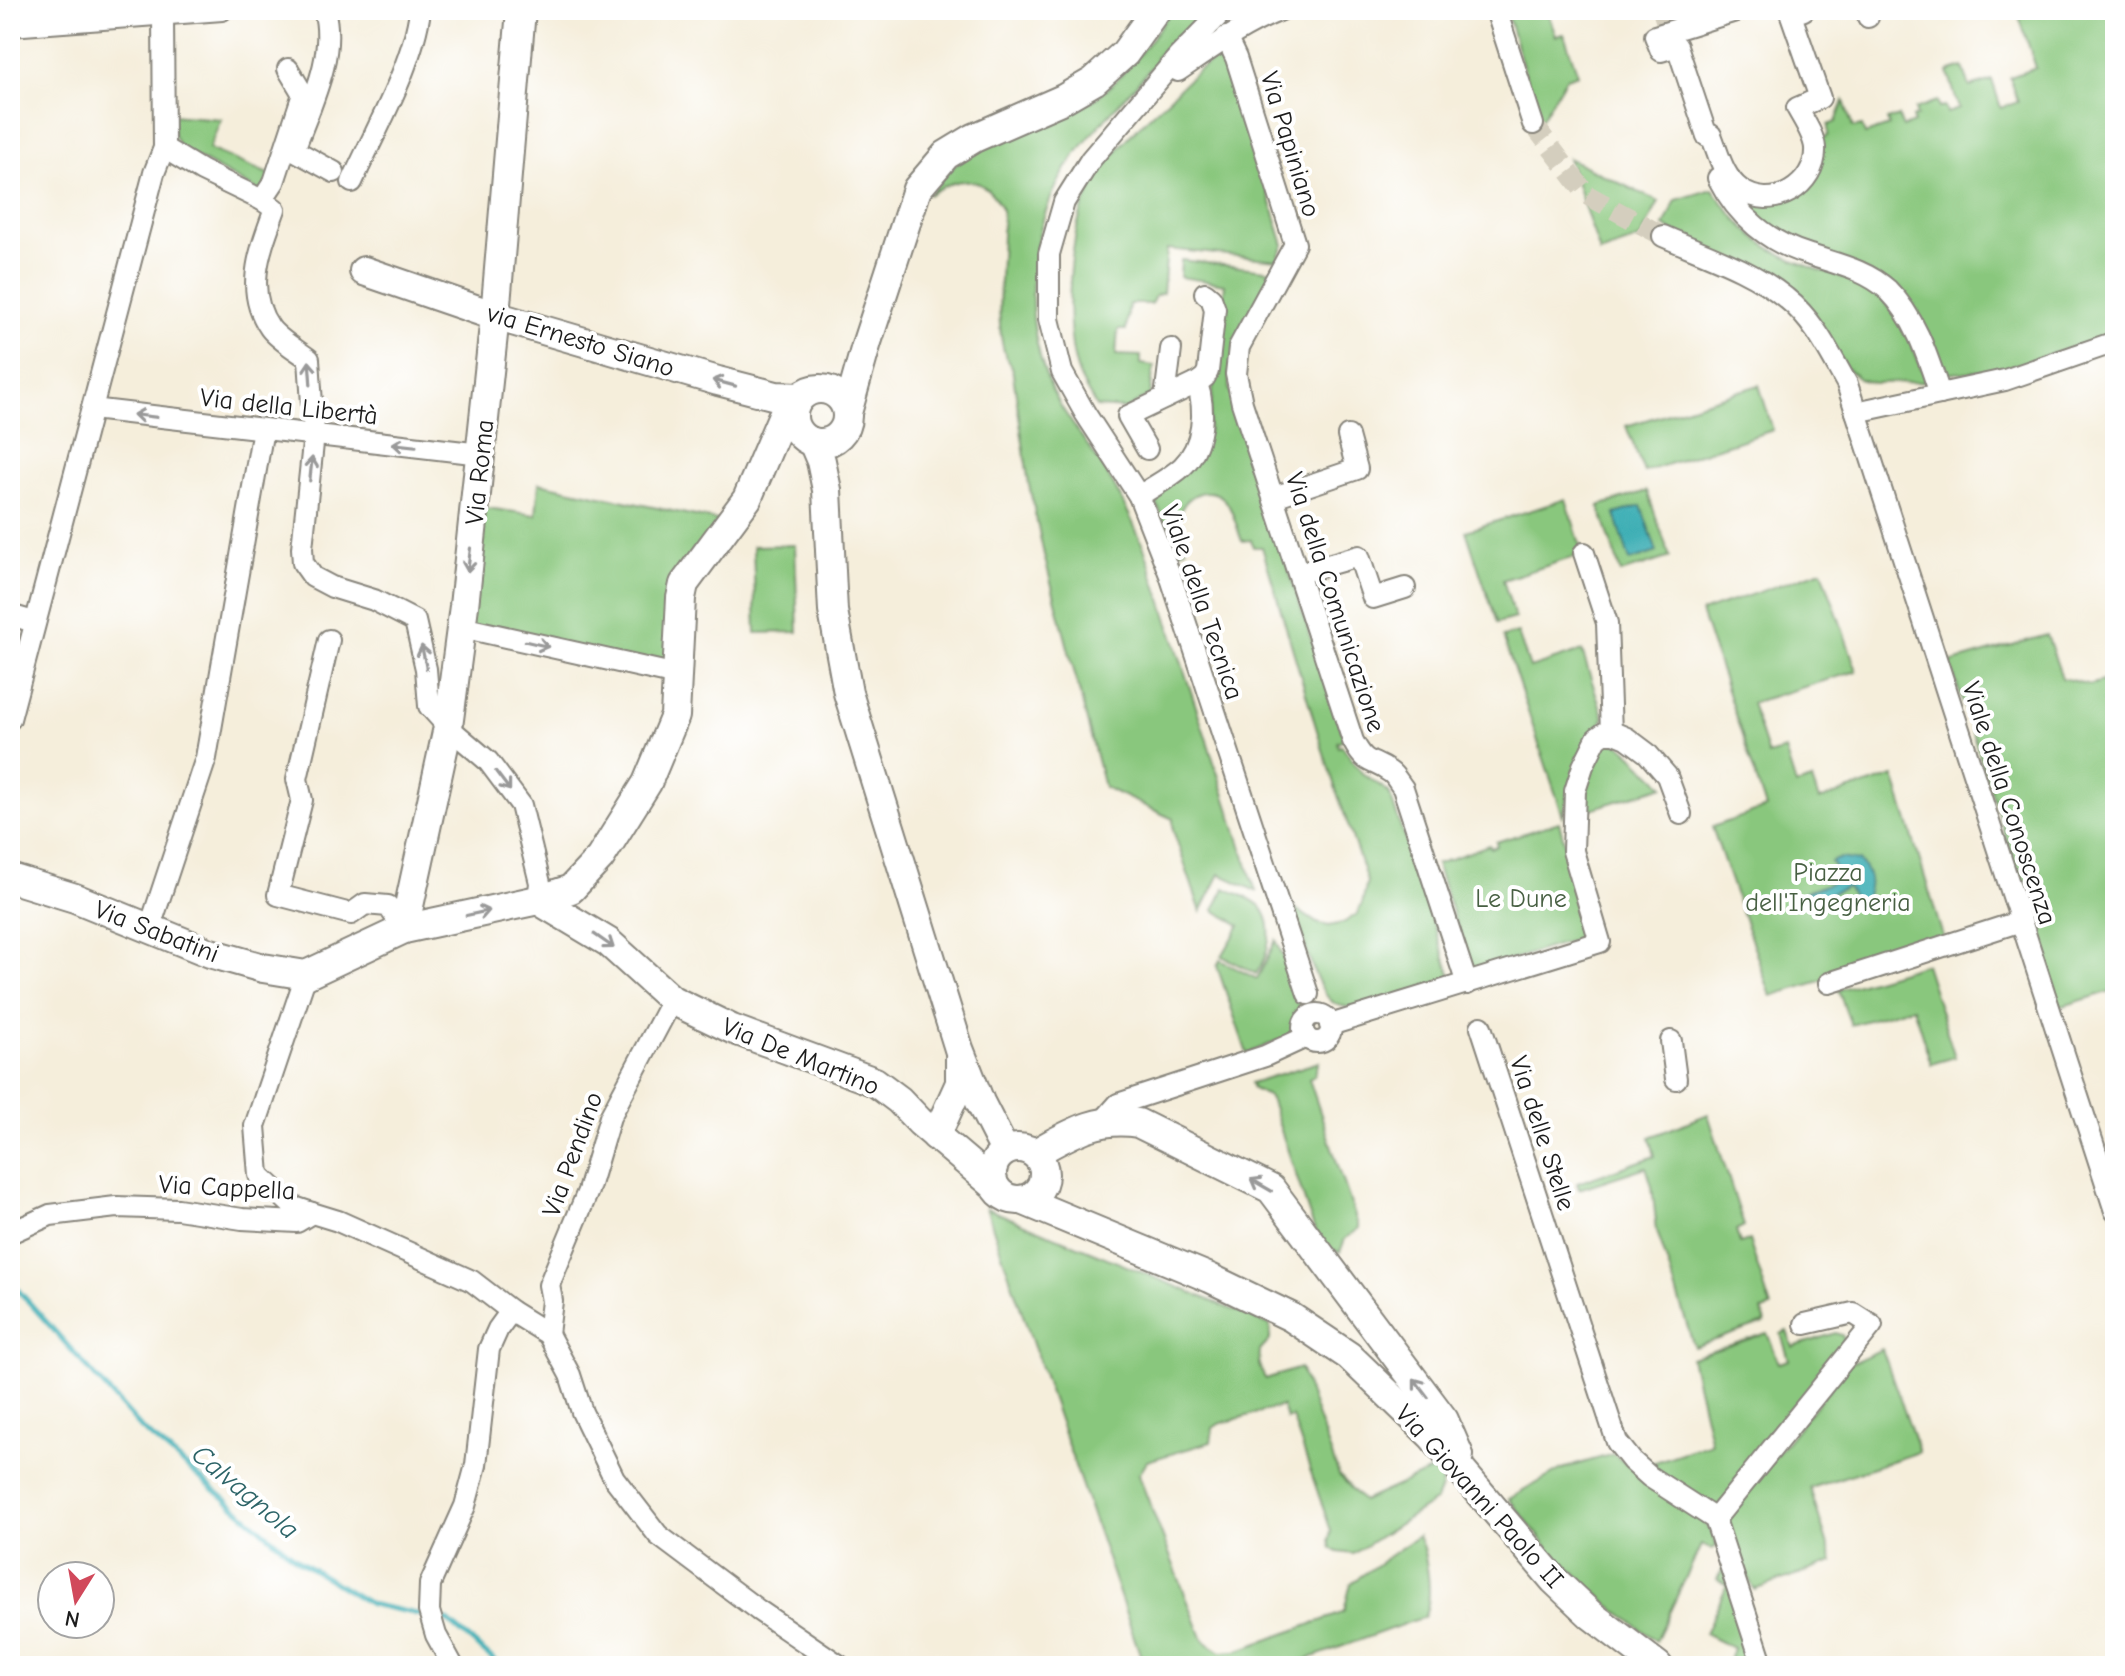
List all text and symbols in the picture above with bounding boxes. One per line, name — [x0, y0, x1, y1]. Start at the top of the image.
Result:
street label: Via Papiniano — [1254, 68, 1326, 221]
street label: via Ernesto Siano — [483, 298, 678, 384]
one-way arrow — [302, 360, 317, 387]
one-way arrow — [711, 374, 737, 389]
street label: Via della Libertà — [199, 383, 379, 431]
one-way arrow — [132, 409, 159, 424]
street label: Via Roma — [460, 418, 500, 526]
one-way arrow — [391, 438, 417, 453]
one-way arrow — [303, 456, 318, 483]
street label: Via della Comunicazione — [1279, 469, 1391, 736]
street label: Viale della Tecnica — [1155, 501, 1249, 704]
one-way arrow — [461, 546, 476, 573]
one-way arrow — [524, 637, 549, 652]
one-way arrow — [416, 644, 431, 670]
street label: Viale della Conoscenza — [1956, 678, 2062, 928]
one-way arrow — [495, 770, 512, 792]
park label: Piazza dell'Ingegneria — [1745, 858, 1911, 918]
park label: Le Dune — [1475, 884, 1567, 914]
street label: Via Sabatini — [90, 895, 223, 969]
one-way arrow — [464, 905, 490, 920]
one-way arrow — [593, 933, 615, 949]
street label: Via De Martino — [718, 1012, 884, 1102]
street label: Via delle Stelle — [1503, 1052, 1581, 1214]
street label: Via Pendino — [537, 1088, 609, 1221]
street label: Via Cappella — [158, 1169, 296, 1207]
one-way arrow — [1250, 1177, 1273, 1193]
one-way arrow — [1413, 1378, 1429, 1400]
street label: Via Giovanni Paolo II — [1389, 1399, 1569, 1594]
water label: Calvagnola — [186, 1438, 305, 1546]
north arrow — [36, 1560, 116, 1640]
text: N — [63, 1605, 82, 1633]

